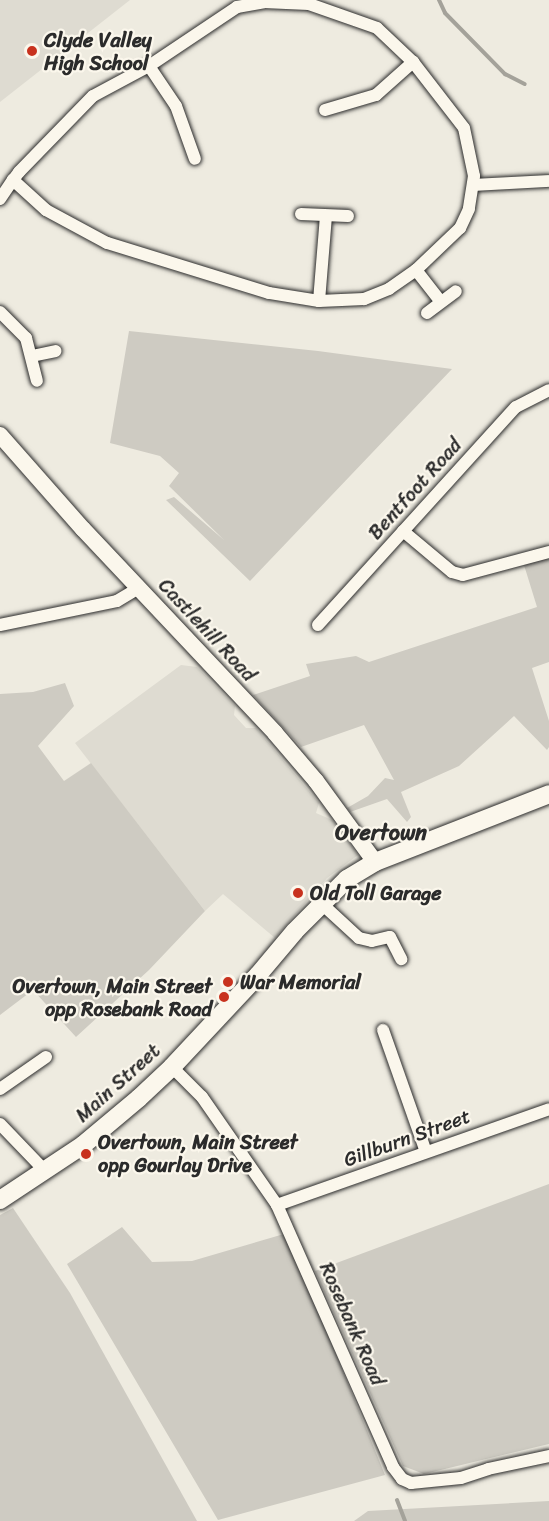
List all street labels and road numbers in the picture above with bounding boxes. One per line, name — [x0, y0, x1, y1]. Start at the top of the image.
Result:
street label: Bentfoot Road — [363, 433, 467, 545]
street label: Castlehill Road — [153, 574, 261, 686]
street label: Main Street — [71, 1039, 165, 1127]
street label: Gillburn Street — [340, 1104, 474, 1172]
street label: Rosebank Road — [314, 1259, 390, 1389]

